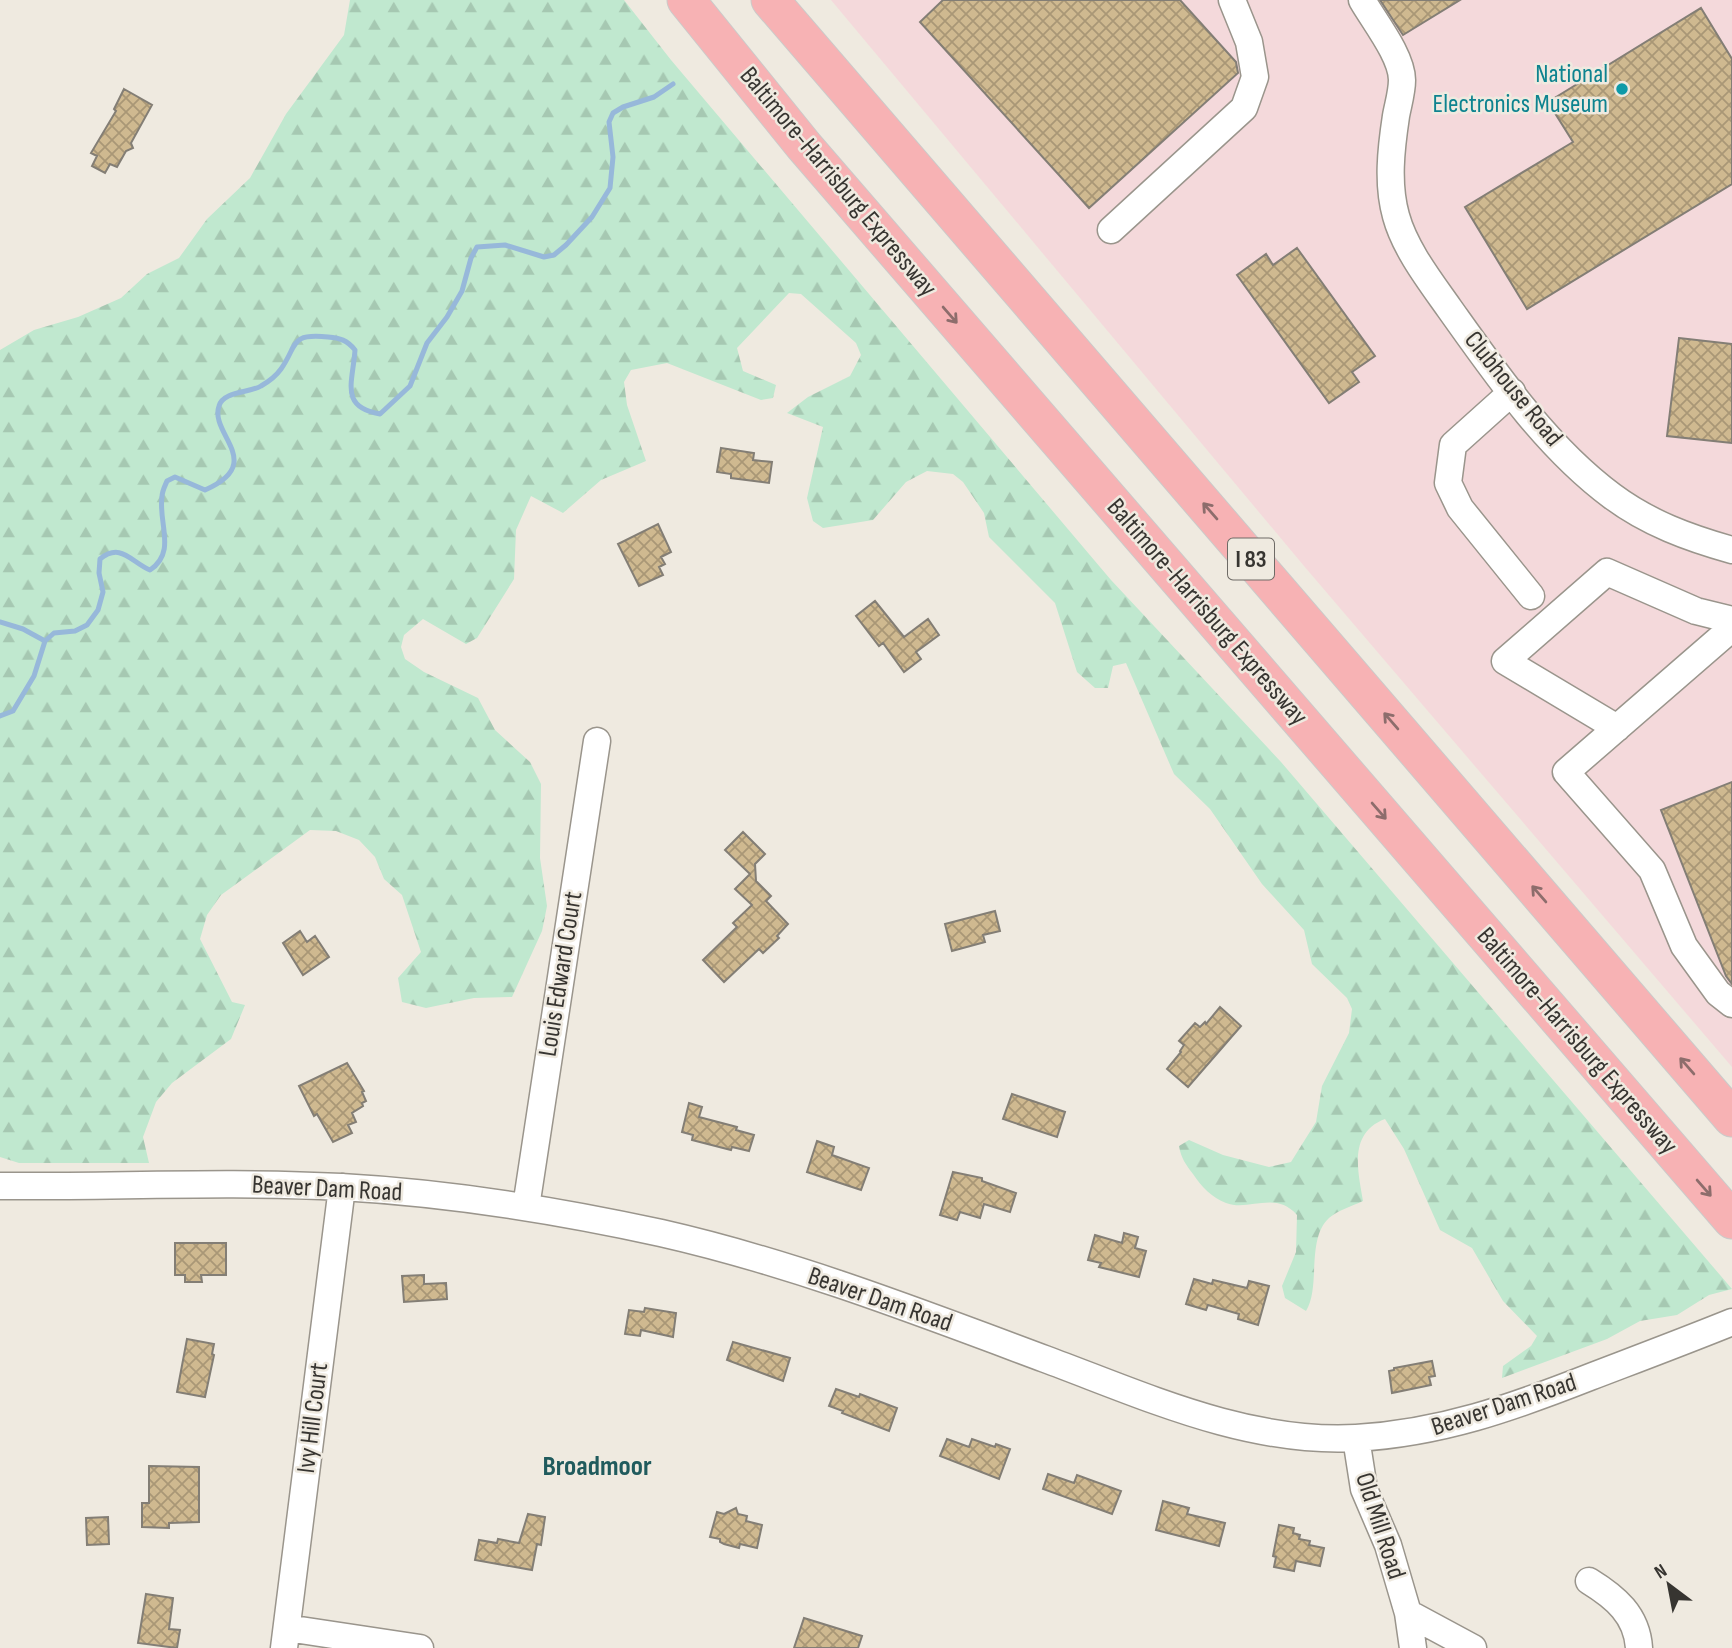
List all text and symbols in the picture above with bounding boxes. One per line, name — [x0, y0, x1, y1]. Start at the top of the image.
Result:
place label: National Electronics Museum — [1432, 59, 1608, 120]
street label: Baltimore-Harrisburg Expressway — [733, 61, 943, 303]
marker: National Electronics Museum — [1614, 81, 1630, 97]
one-way arrow — [942, 306, 958, 324]
street label: Clubhouse Road — [1457, 325, 1569, 453]
street label: Baltimore-Harrisburg Expressway — [1100, 492, 1314, 732]
one-way arrow — [1202, 503, 1218, 521]
road number: I 83 — [1228, 538, 1274, 580]
one-way arrow — [1383, 712, 1399, 730]
one-way arrow — [1371, 802, 1387, 820]
one-way arrow — [1531, 885, 1547, 903]
street label: Louis Edward Court — [533, 889, 589, 1059]
street label: Baltimore-Harrisburg Expressway — [1470, 921, 1684, 1161]
one-way arrow — [1679, 1057, 1695, 1075]
street label: Beaver Dam Road — [251, 1170, 403, 1208]
one-way arrow — [1696, 1178, 1712, 1196]
street label: Beaver Dam Road — [804, 1261, 956, 1339]
street label: Ivy Hill Court — [291, 1361, 335, 1475]
street label: Beaver Dam Road — [1428, 1367, 1580, 1443]
district label: Broadmoor — [542, 1450, 652, 1483]
street label: Old Mill Road — [1348, 1469, 1412, 1583]
north arrow — [1634, 1550, 1704, 1620]
text: N — [1650, 1559, 1671, 1584]

